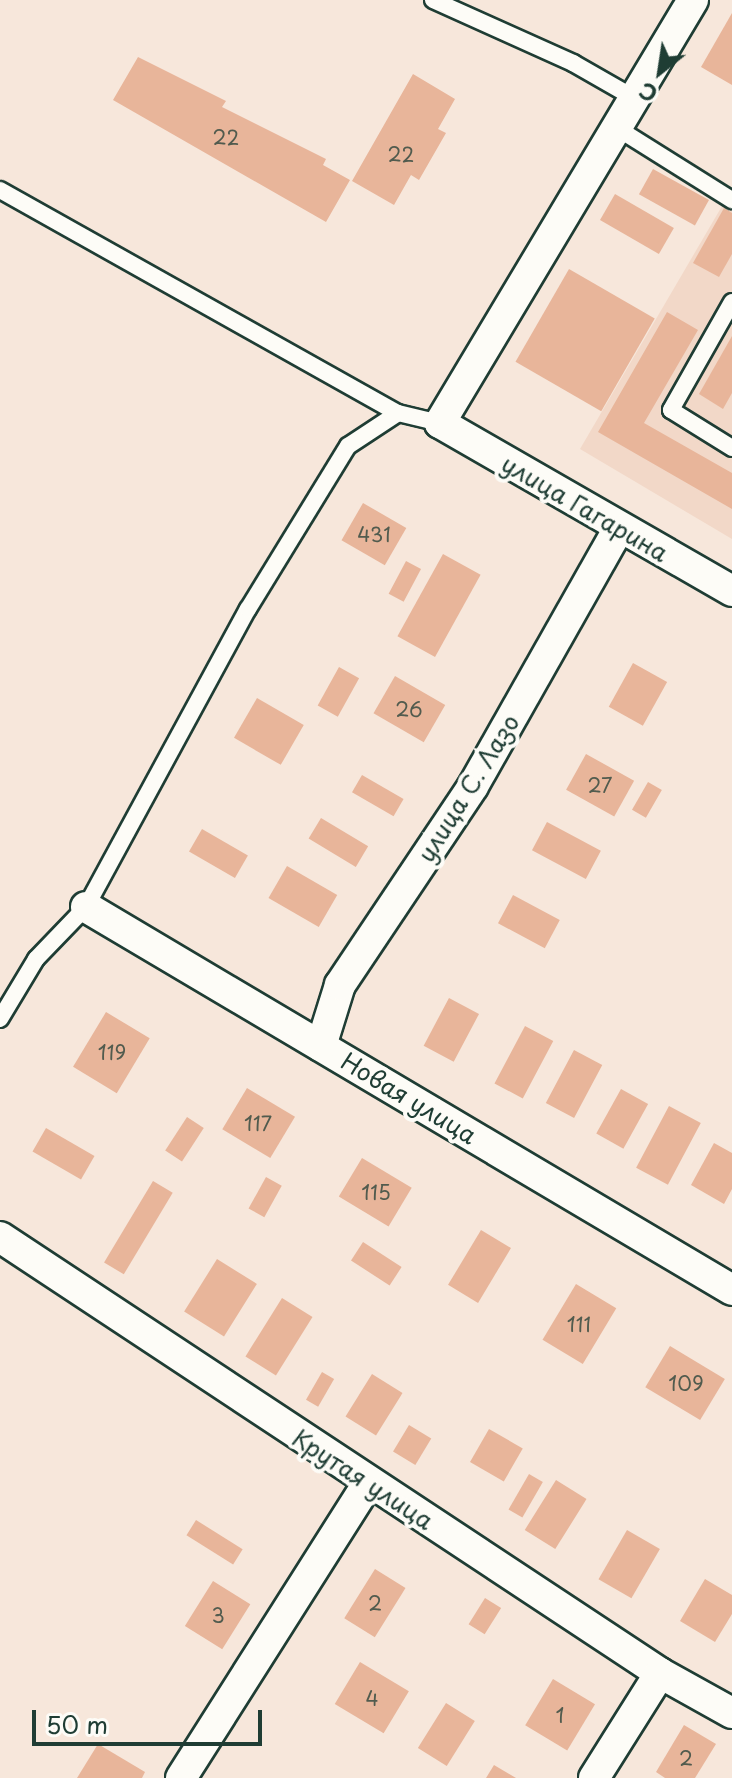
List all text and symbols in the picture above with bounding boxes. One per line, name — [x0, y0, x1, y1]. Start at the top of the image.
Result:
north arrow — [620, 32, 700, 112]
text: С — [632, 75, 663, 112]
house number: 22 — [213, 125, 239, 149]
house number: 22 — [388, 142, 414, 166]
street label: улица Гагарина — [497, 449, 673, 567]
house number: 431 — [357, 522, 391, 546]
house number: 26 — [395, 697, 423, 721]
street label: улица С. Лазо — [411, 709, 525, 867]
house number: 27 — [588, 773, 612, 797]
house number: 119 — [98, 1040, 126, 1064]
street label: Новая улица — [336, 1046, 482, 1150]
house number: 117 — [244, 1111, 272, 1135]
house number: 115 — [361, 1180, 391, 1204]
house number: 111 — [567, 1312, 591, 1336]
house number: 109 — [668, 1371, 704, 1395]
street label: Крутая улица — [287, 1423, 439, 1535]
house number: 2 — [368, 1591, 382, 1615]
house number: 3 — [211, 1603, 225, 1627]
house number: 4 — [365, 1686, 379, 1710]
scale bar — [36, 1694, 266, 1744]
house number: 1 — [556, 1703, 564, 1727]
text: 50 m — [46, 1706, 108, 1742]
house number: 2 — [679, 1746, 693, 1770]

